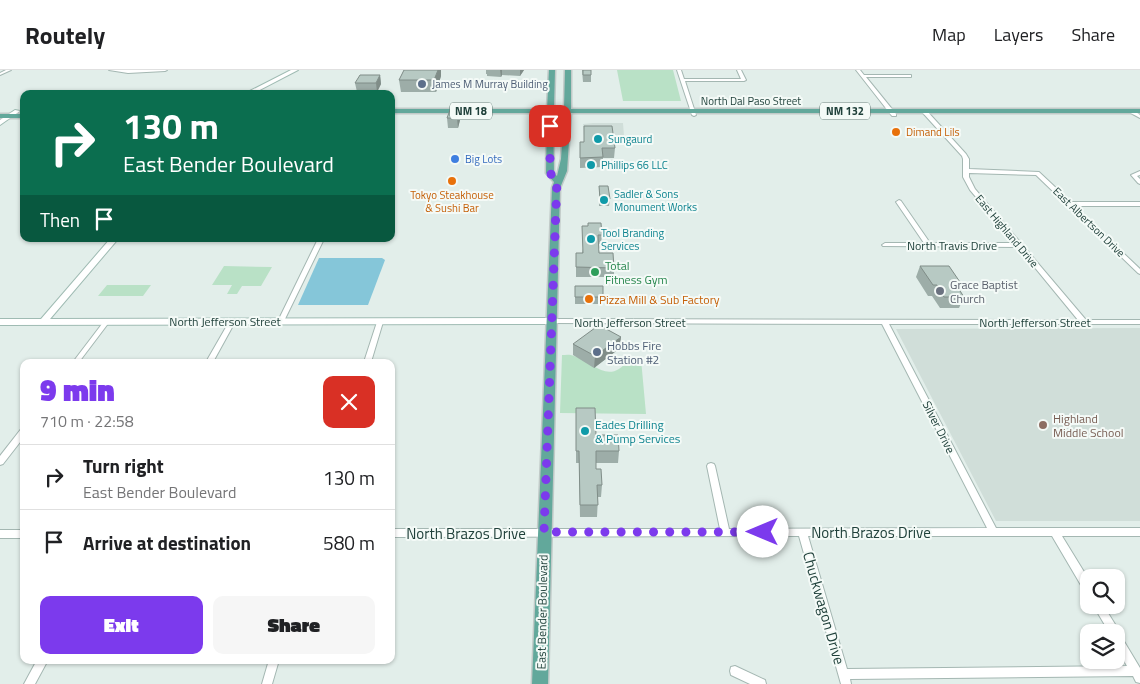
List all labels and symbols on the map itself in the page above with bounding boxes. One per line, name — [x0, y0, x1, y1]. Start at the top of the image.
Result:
place label: James M Murray Building — [432, 76, 548, 92]
marker: James M Murray Building — [416, 78, 428, 90]
street label: North Dal Paso Street — [701, 93, 801, 109]
road number: NM 18 — [450, 102, 492, 119]
road number: NM 132 — [820, 102, 870, 119]
pin — [529, 105, 571, 147]
place label: Dimand Lils — [906, 124, 960, 140]
marker: Dimand Lils — [890, 126, 902, 138]
place label: Sungaurd — [608, 131, 652, 147]
marker: Sungaurd — [592, 133, 604, 145]
place label: Big Lots — [465, 151, 502, 167]
marker: Big Lots — [449, 153, 461, 165]
place label: Phillips 66 LLC — [601, 157, 668, 173]
marker: Phillips 66 LLC — [585, 159, 597, 171]
marker: Tokyo Steakhouse & Sushi Bar — [446, 175, 458, 187]
street label: East Albertson Drive — [1049, 183, 1129, 261]
place label: Sadler & Sons Monument Works — [614, 186, 697, 215]
place label: Tokyo Steakhouse & Sushi Bar — [410, 187, 494, 216]
street label: East Highland Drive — [972, 191, 1043, 271]
marker: Sadler & Sons Monument Works — [598, 194, 610, 206]
place label: Tool Branding Services — [601, 225, 664, 254]
marker: Tool Branding Services — [585, 233, 597, 245]
street label: North Travis Drive — [907, 236, 997, 255]
place label: Total Fitness Gym — [605, 256, 668, 289]
marker: Total Fitness Gym — [589, 266, 601, 278]
place label: Grace Baptist Church — [950, 275, 1019, 308]
marker: Grace Baptist Church — [934, 285, 946, 297]
place label: Pizza Mill & Sub Factory — [599, 290, 720, 309]
marker: Pizza Mill & Sub Factory — [583, 293, 595, 305]
street label: North Jefferson Street — [169, 312, 281, 331]
street label: North Jefferson Street — [574, 313, 686, 332]
street label: North Jefferson Street — [979, 313, 1091, 332]
place label: Hobbs Fire Station #2 — [607, 336, 661, 369]
marker: Hobbs Fire Station #2 — [591, 346, 603, 358]
street label: Silver Drive — [918, 397, 960, 457]
place label: Highland Middle School — [1053, 409, 1124, 442]
place label: Eades Drilling & Pump Services — [595, 415, 681, 448]
marker: Highland Middle School — [1037, 419, 1049, 431]
marker: Eades Drilling & Pump Services — [579, 425, 591, 437]
position arrow — [736, 505, 788, 557]
street label: North Brazos Drive — [811, 521, 931, 544]
street label: North Brazos Drive — [406, 522, 526, 545]
street label: Chuckwagon Drive — [797, 549, 851, 667]
street label: East Bender Boulevard — [531, 554, 553, 670]

